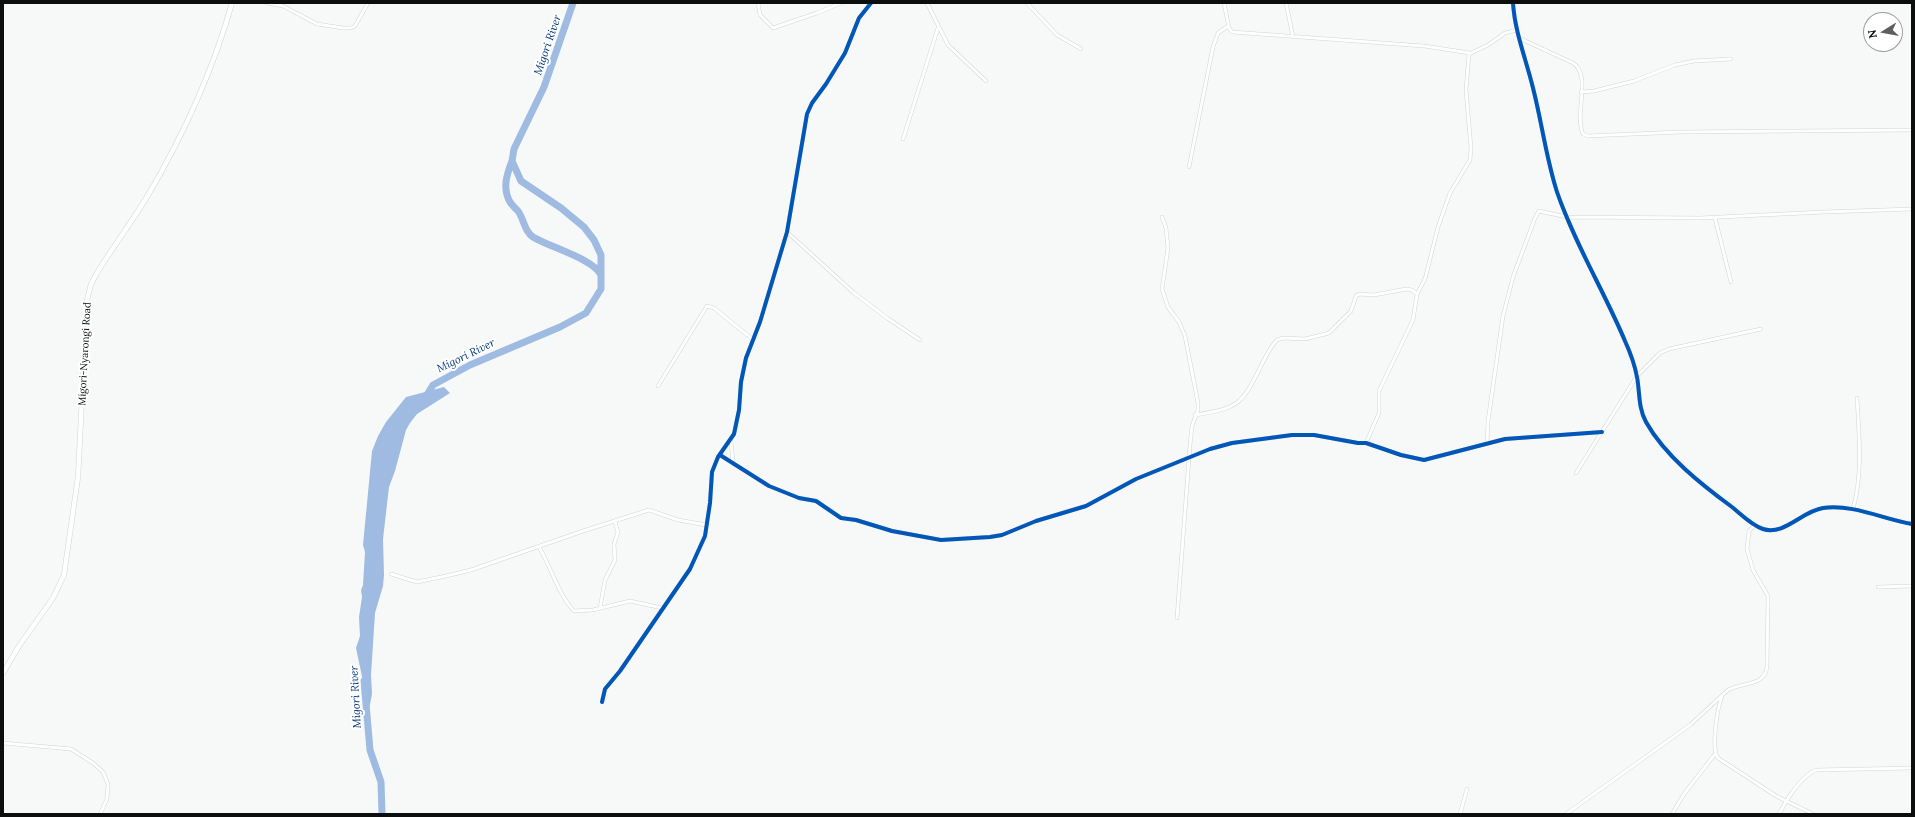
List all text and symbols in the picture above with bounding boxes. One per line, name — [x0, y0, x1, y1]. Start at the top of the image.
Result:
north arrow — [1863, 12, 1903, 52]
water label: Migori River — [532, 13, 564, 77]
text: N — [1865, 29, 1880, 40]
street label: Migori-Nyarongi Road — [76, 302, 94, 406]
water label: Migori River — [435, 336, 497, 376]
water label: Migori River — [348, 665, 364, 729]

